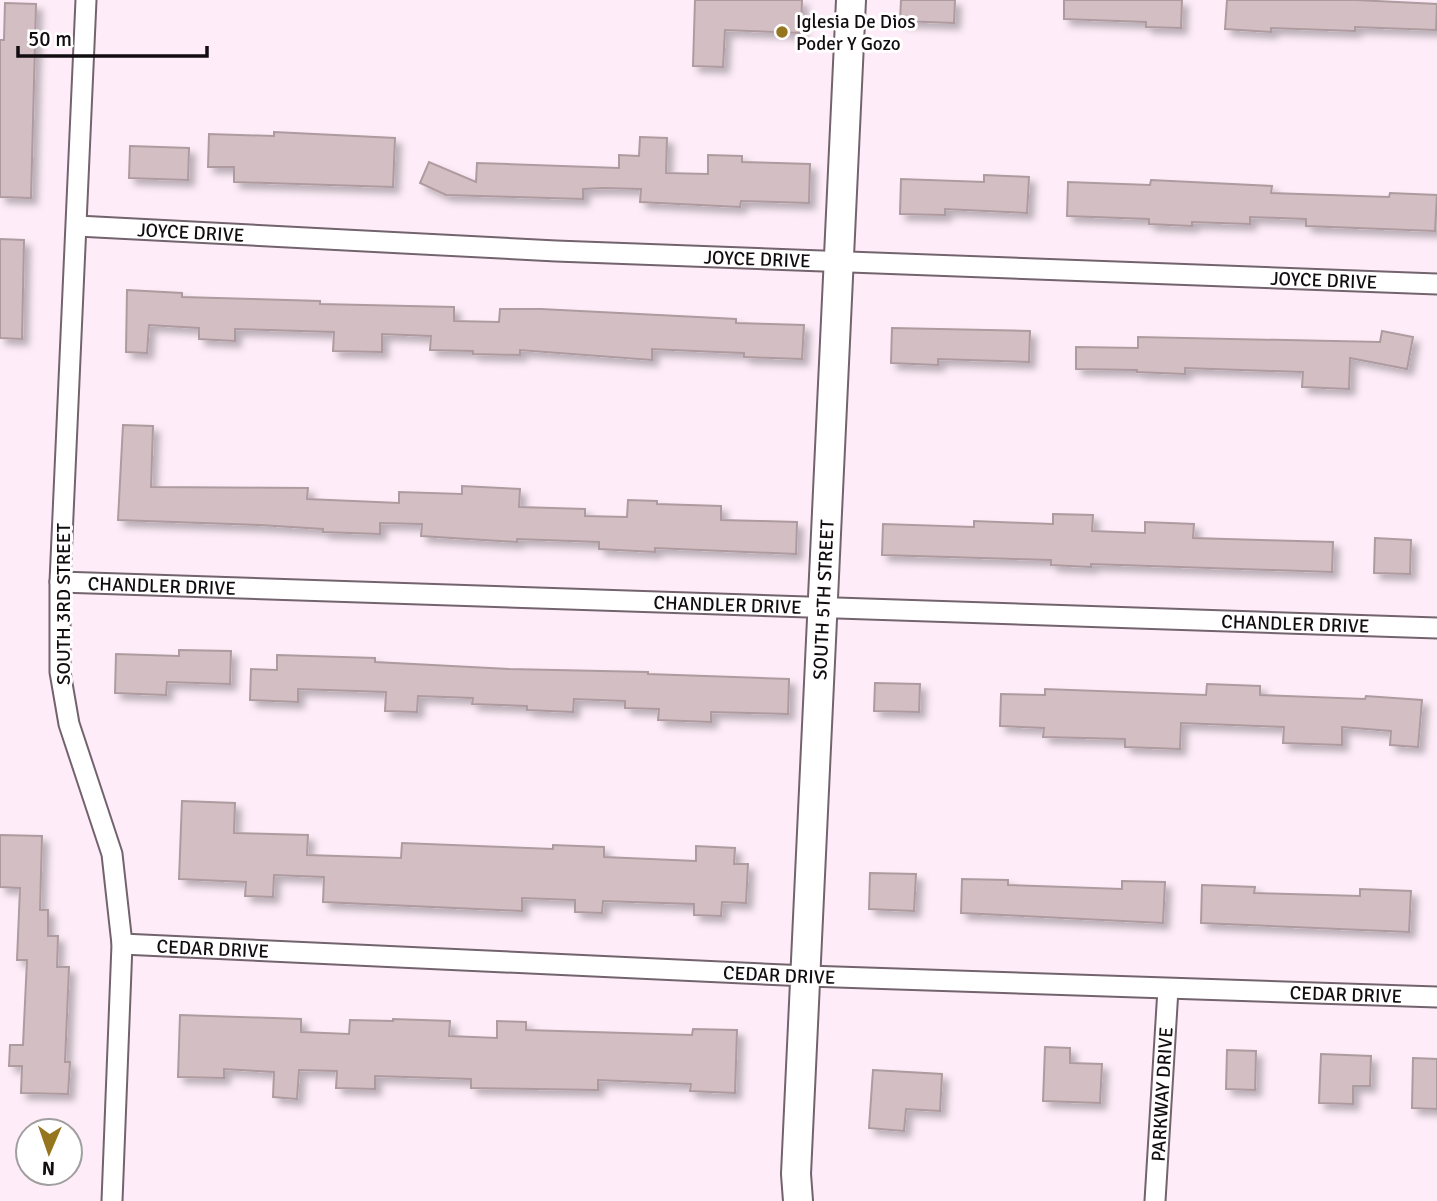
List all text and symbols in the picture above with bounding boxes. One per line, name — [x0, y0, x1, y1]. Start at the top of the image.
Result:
place label: Iglesia De Dios Poder Y Gozo — [796, 10, 915, 56]
scale bar — [18, 14, 206, 58]
marker: Iglesia De Dios Poder Y Gozo — [774, 24, 790, 40]
text: 50 m — [28, 26, 72, 52]
street label: JOYCE DRIVE — [137, 218, 245, 248]
street label: JOYCE DRIVE — [703, 246, 811, 274]
street label: JOYCE DRIVE — [1270, 267, 1378, 295]
street label: SOUTH 5TH STREET — [808, 518, 840, 680]
street label: SOUTH 3RD STREET — [52, 522, 76, 685]
street label: CHANDLER DRIVE — [87, 572, 236, 601]
street label: CHANDLER DRIVE — [653, 591, 802, 620]
street label: CHANDLER DRIVE — [1221, 610, 1370, 639]
street label: CEDAR DRIVE — [156, 935, 270, 964]
street label: CEDAR DRIVE — [722, 961, 836, 990]
street label: CEDAR DRIVE — [1289, 981, 1403, 1009]
street label: PARKWAY DRIVE — [1146, 1026, 1179, 1162]
north arrow — [14, 1117, 84, 1187]
text: N — [41, 1156, 55, 1180]

